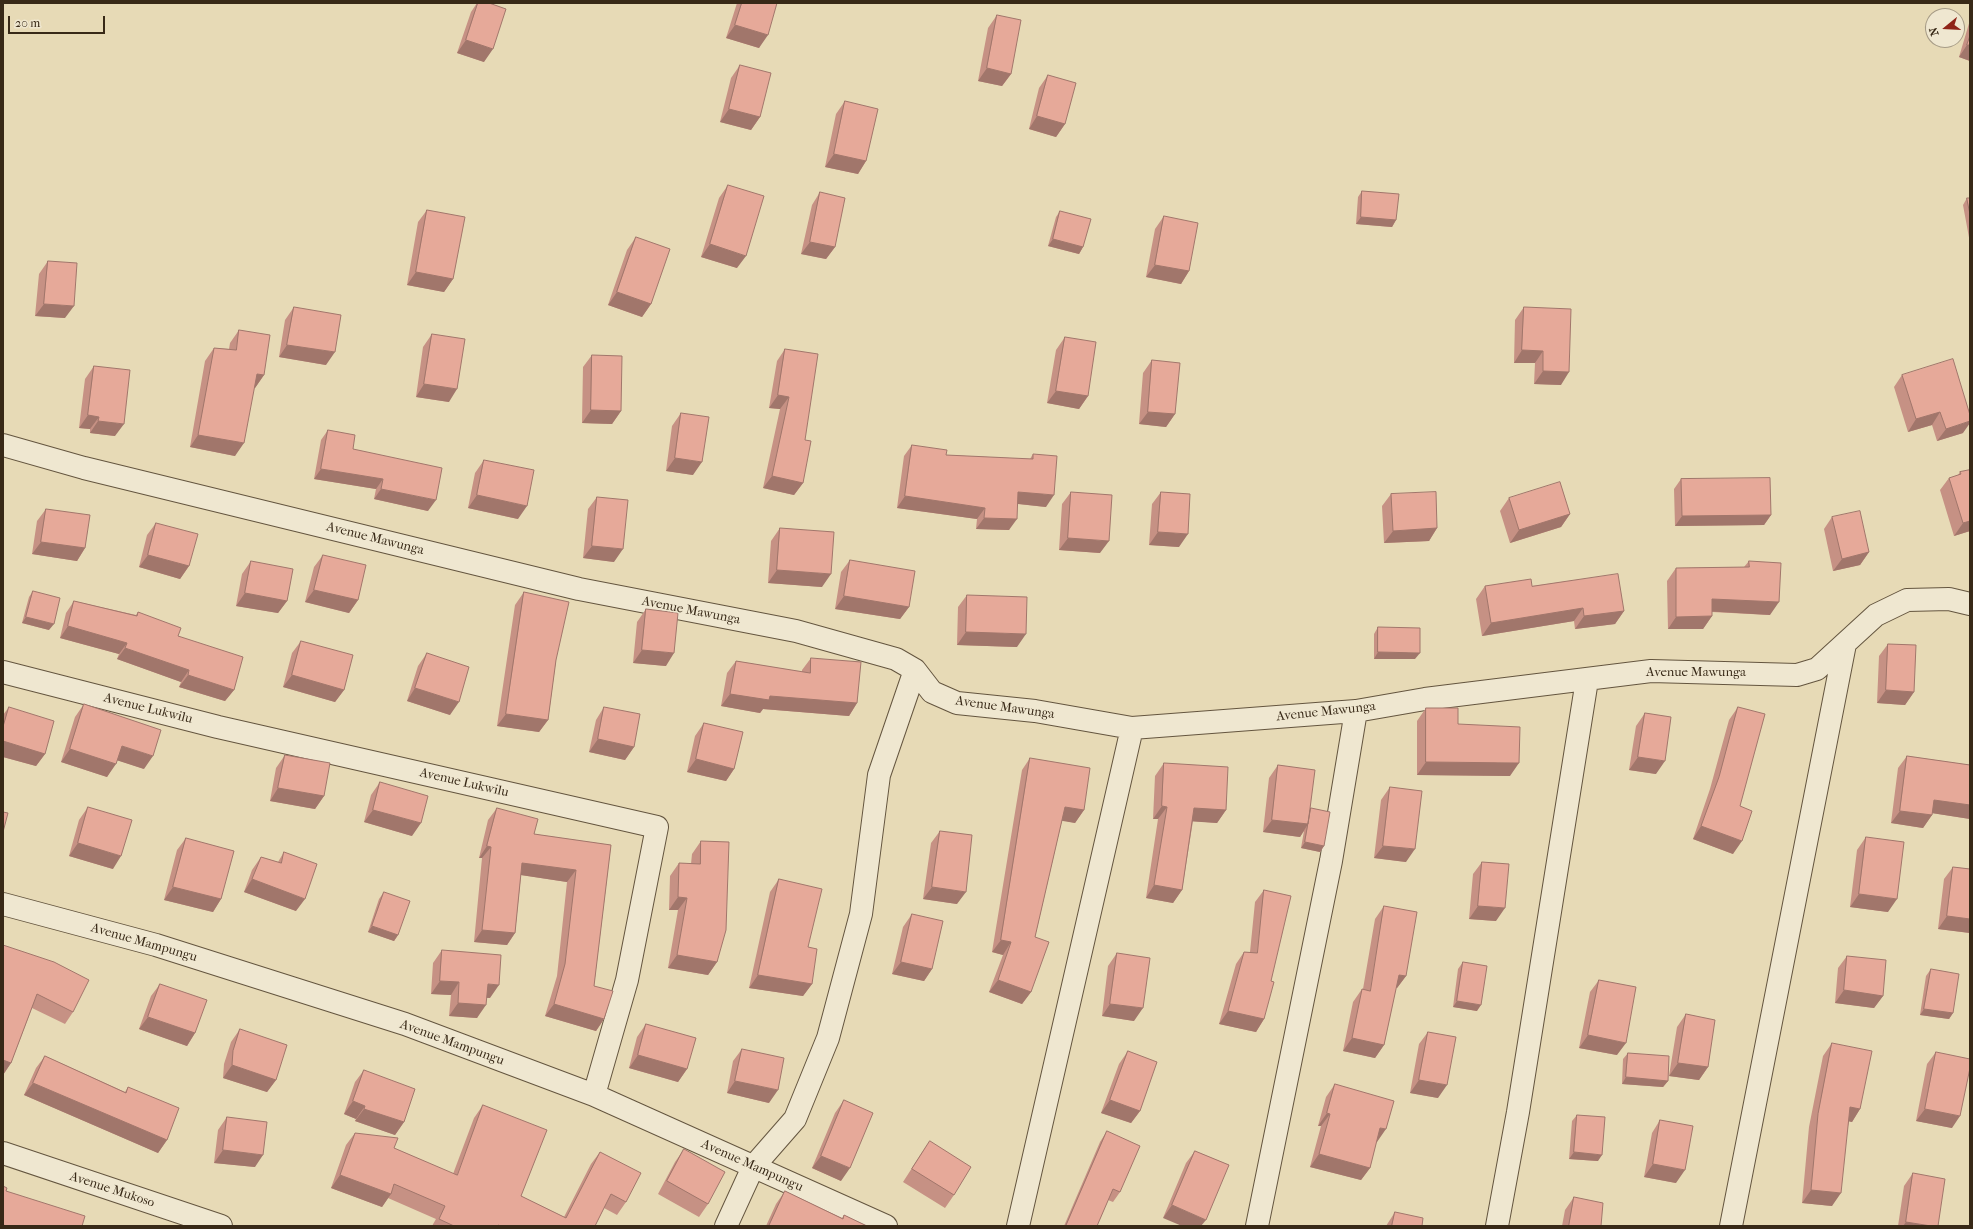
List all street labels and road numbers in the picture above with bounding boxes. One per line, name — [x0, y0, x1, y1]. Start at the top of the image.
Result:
street label: Avenue Mawunga — [325, 519, 425, 559]
street label: Avenue Mawunga — [640, 594, 742, 628]
street label: Avenue Mawunga — [1646, 665, 1746, 681]
street label: Avenue Lukwilu — [102, 690, 194, 728]
street label: Avenue Mawunga — [954, 693, 1056, 723]
street label: Avenue Mawunga — [1275, 699, 1377, 725]
street label: Avenue Lukwilu — [418, 765, 510, 801]
street label: Avenue Mampungu — [89, 920, 199, 966]
street label: Avenue Mampungu — [398, 1017, 506, 1069]
street label: Avenue Mampungu — [699, 1137, 805, 1195]
street label: Avenue Mukoso — [68, 1169, 156, 1211]

